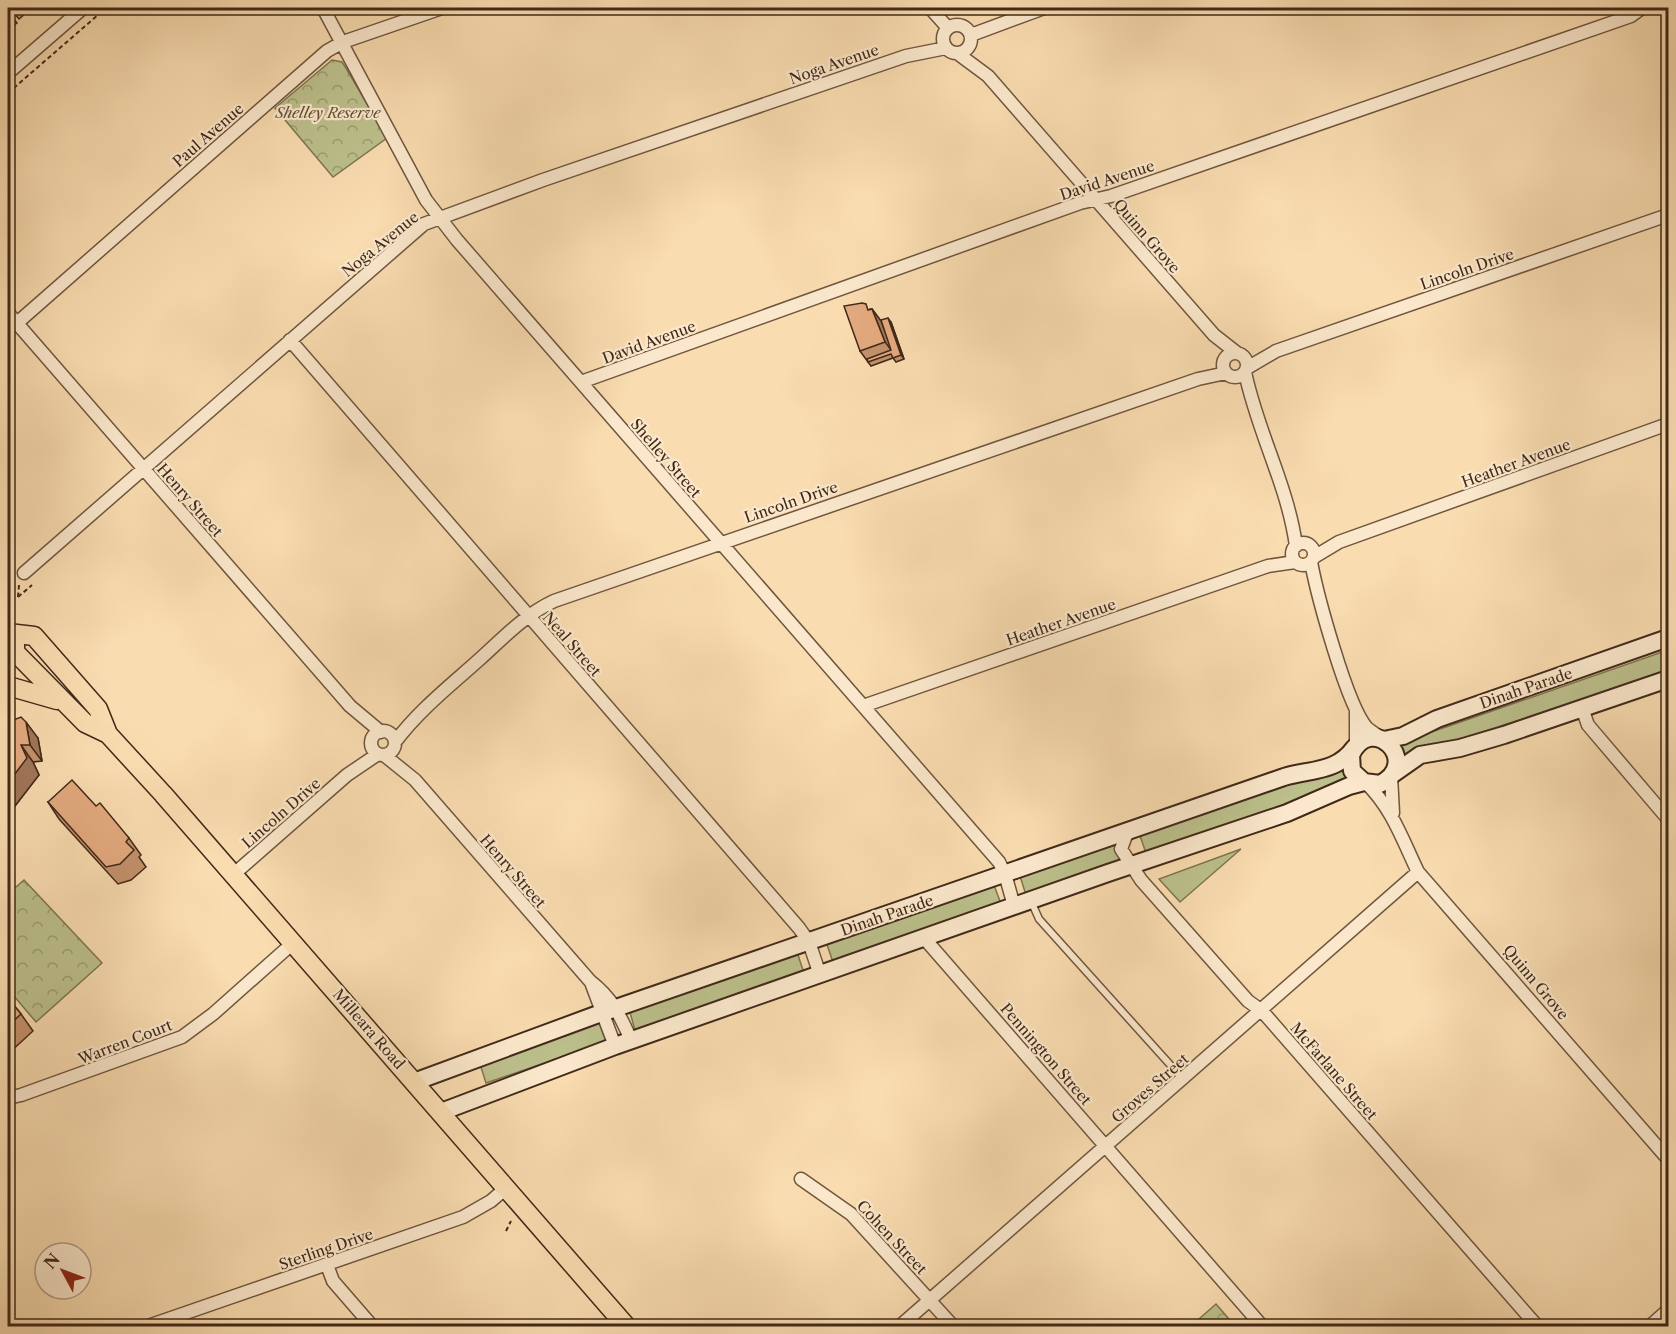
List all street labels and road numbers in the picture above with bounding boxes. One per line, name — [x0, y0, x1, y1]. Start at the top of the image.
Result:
street label: Noga Avenue — [787, 40, 881, 88]
street label: Paul Avenue — [169, 99, 247, 171]
street label: David Avenue — [1057, 156, 1157, 204]
street label: Quinn Grove — [1110, 195, 1184, 277]
street label: Noga Avenue — [338, 207, 422, 281]
street label: Lincoln Drive — [1418, 244, 1516, 294]
street label: David Avenue — [600, 316, 698, 368]
street label: Shelley Street — [627, 415, 706, 502]
street label: Heather Avenue — [1459, 434, 1573, 492]
street label: Henry Street — [153, 459, 227, 541]
street label: Lincoln Drive — [742, 477, 840, 527]
street label: Heather Avenue — [1004, 594, 1118, 650]
street label: Neal Street — [539, 608, 606, 681]
street label: Dinah Parade — [1477, 663, 1575, 713]
street label: Lincoln Drive — [238, 774, 324, 852]
street label: Henry Street — [476, 830, 550, 912]
street label: Dinah Parade — [838, 890, 936, 940]
street label: Quinn Grove — [1499, 941, 1573, 1023]
street label: Milleara Road — [329, 985, 409, 1073]
street label: Pennington Street — [997, 999, 1096, 1109]
street label: Warren Court — [75, 1015, 175, 1069]
street label: McFarlane Street — [1287, 1018, 1382, 1124]
street label: Groves Street — [1107, 1049, 1193, 1127]
street label: Cohen Street — [853, 1196, 932, 1279]
street label: Sterling Drive — [276, 1224, 376, 1274]

